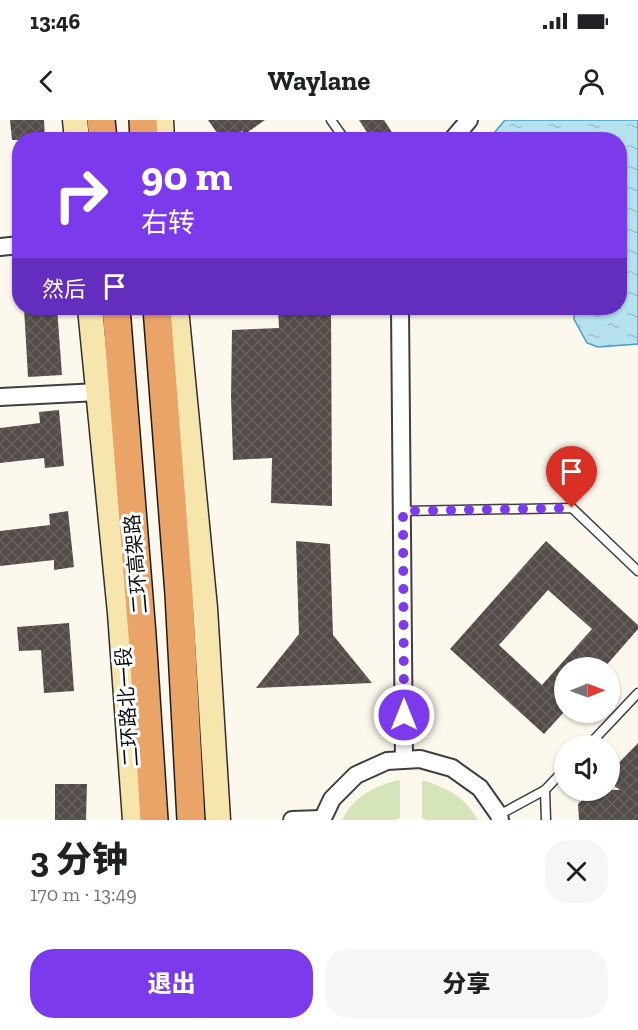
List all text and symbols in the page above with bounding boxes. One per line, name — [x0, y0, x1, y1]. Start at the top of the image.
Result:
text: 13:46 — [30, 8, 80, 35]
icon: back — [30, 65, 63, 98]
text: Waylane — [268, 65, 370, 97]
icon: person — [575, 65, 608, 98]
text: 90 m — [141, 150, 232, 201]
icon: right — [42, 156, 120, 234]
text: 右转 — [141, 207, 195, 239]
icon: arrive — [98, 270, 131, 303]
text: 然后 — [42, 276, 86, 303]
pin — [546, 446, 597, 508]
icon: arrive — [555, 455, 588, 488]
street label: 二环高架路 — [120, 513, 152, 615]
street label: 二环路北一段 — [111, 646, 143, 768]
north arrow — [554, 657, 620, 723]
map controls — [554, 657, 620, 801]
position arrow — [372, 683, 436, 747]
button: sound — [554, 735, 620, 801]
text: 3 分钟 — [30, 838, 128, 881]
button: close — [545, 840, 608, 903]
text: 170 m · 13:49 — [30, 882, 137, 906]
button: 退出 — [30, 949, 313, 1018]
button: 分享 — [325, 949, 608, 1018]

